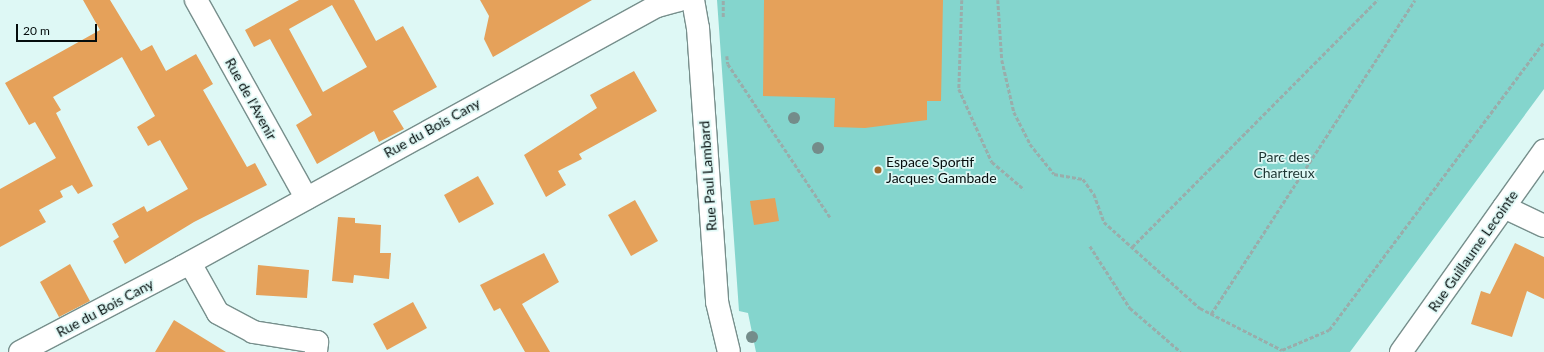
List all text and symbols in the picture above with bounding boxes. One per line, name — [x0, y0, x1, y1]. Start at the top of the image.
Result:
scale bar — [18, 16, 99, 42]
text: 20 m — [23, 23, 50, 38]
street label: Rue de l'Avenir — [222, 55, 280, 143]
street label: Rue du Bois Cany — [381, 95, 483, 161]
street label: Rue Paul Lambard — [696, 120, 720, 232]
park label: Parc des Chartreux — [1253, 149, 1315, 182]
place label: Espace Sportif Jacques Gambade — [886, 154, 997, 186]
marker: Espace Sportif Jacques Gambade — [873, 165, 883, 175]
street label: Rue Guillaume Lecointe — [1425, 187, 1521, 315]
street label: Rue du Bois Cany — [54, 275, 156, 341]

